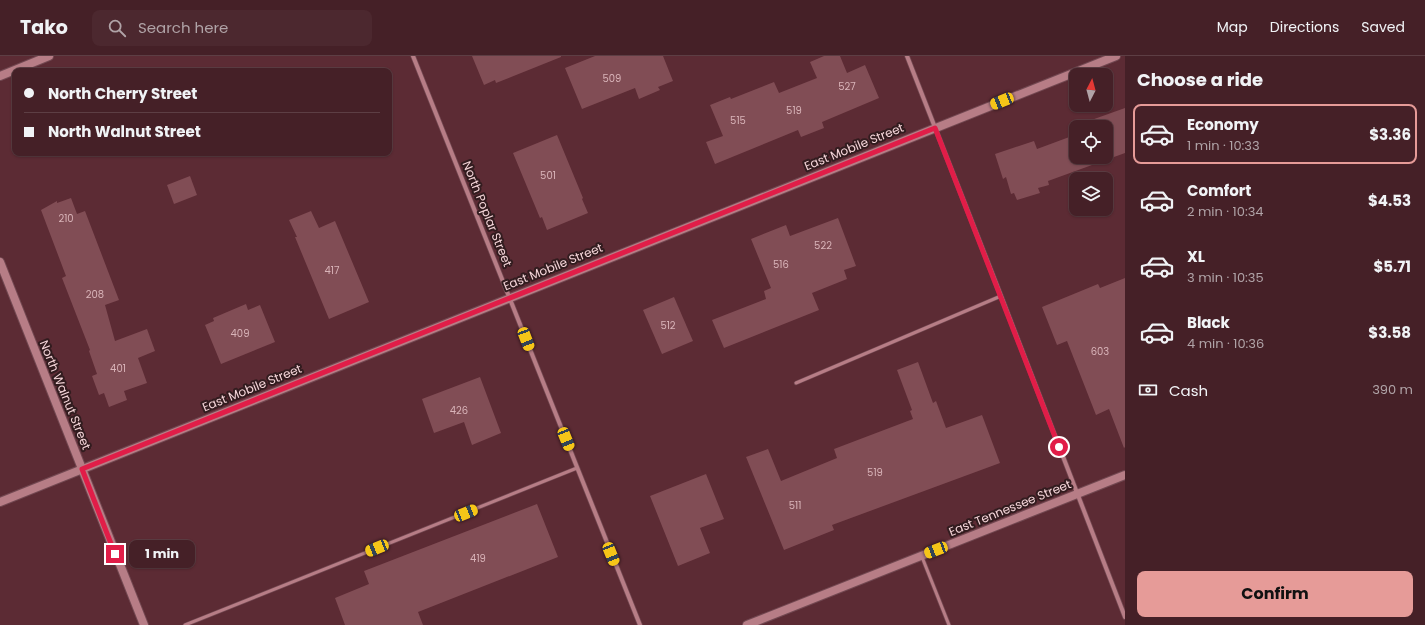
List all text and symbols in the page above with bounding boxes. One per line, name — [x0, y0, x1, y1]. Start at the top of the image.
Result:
search box — [92, 10, 372, 46]
text: Tako — [20, 14, 68, 41]
icon: search — [106, 17, 128, 39]
text: Search here — [138, 17, 228, 38]
text: Map — [1217, 17, 1248, 37]
text: Directions — [1270, 17, 1339, 37]
text: Saved — [1361, 17, 1405, 37]
text: Choose a ride — [1137, 67, 1263, 92]
north arrow — [1069, 68, 1113, 112]
map controls — [1069, 68, 1113, 216]
house number: 509 — [603, 71, 621, 86]
house number: 527 — [838, 79, 856, 94]
text: North Cherry Street — [48, 83, 197, 104]
car — [989, 91, 1015, 111]
house number: 519 — [786, 103, 802, 118]
house number: 515 — [730, 113, 746, 128]
text: Economy — [1187, 114, 1259, 135]
icon: car — [1139, 116, 1175, 152]
street label: East Mobile Street — [802, 119, 906, 174]
button: locate — [1069, 120, 1113, 164]
text: North Walnut Street — [48, 121, 201, 142]
text: $3.36 — [1369, 124, 1411, 145]
text: 1 min · 10:33 — [1187, 136, 1260, 155]
street label: North Poplar Street — [459, 158, 516, 269]
house number: 501 — [540, 168, 556, 183]
button: layers — [1069, 172, 1113, 216]
text: Comfort — [1187, 180, 1251, 201]
icon: car — [1139, 182, 1175, 218]
text: $4.53 — [1368, 190, 1411, 211]
text: 2 min · 10:34 — [1187, 202, 1263, 221]
house number: 210 — [58, 211, 74, 226]
house number: 522 — [814, 238, 832, 253]
street label: East Mobile Street — [501, 239, 605, 294]
text: XL — [1187, 246, 1205, 267]
icon: car — [1139, 248, 1175, 284]
text: $5.71 — [1373, 256, 1411, 277]
house number: 516 — [773, 257, 789, 272]
house number: 417 — [325, 263, 340, 278]
text: 3 min · 10:35 — [1187, 268, 1264, 287]
house number: 208 — [86, 287, 104, 302]
text: Black — [1187, 312, 1230, 333]
icon: car — [1139, 314, 1175, 350]
house number: 512 — [660, 318, 676, 333]
text: $3.58 — [1368, 322, 1411, 343]
house number: 409 — [231, 326, 249, 341]
car — [516, 326, 536, 352]
text: 4 min · 10:36 — [1187, 334, 1264, 353]
street label: North Walnut Street — [36, 338, 95, 452]
house number: 603 — [1091, 344, 1109, 359]
street label: East Mobile Street — [200, 360, 304, 415]
house number: 401 — [110, 361, 126, 376]
icon: cash — [1137, 379, 1159, 401]
text: Cash — [1169, 380, 1208, 401]
text: 390 m — [1372, 380, 1413, 399]
house number: 426 — [450, 403, 468, 418]
car — [556, 426, 576, 452]
route start — [1050, 438, 1068, 456]
house number: 519 — [867, 465, 883, 480]
street label: East Tennessee Street — [946, 475, 1074, 540]
house number: 511 — [789, 498, 801, 513]
car — [453, 503, 479, 523]
car — [364, 538, 390, 558]
callout: 1 min — [129, 540, 195, 568]
car — [923, 540, 949, 560]
car — [601, 541, 621, 567]
text: 1 min — [145, 544, 179, 563]
route end — [106, 545, 124, 563]
house number: 419 — [470, 551, 486, 566]
button: Confirm — [1137, 571, 1413, 617]

